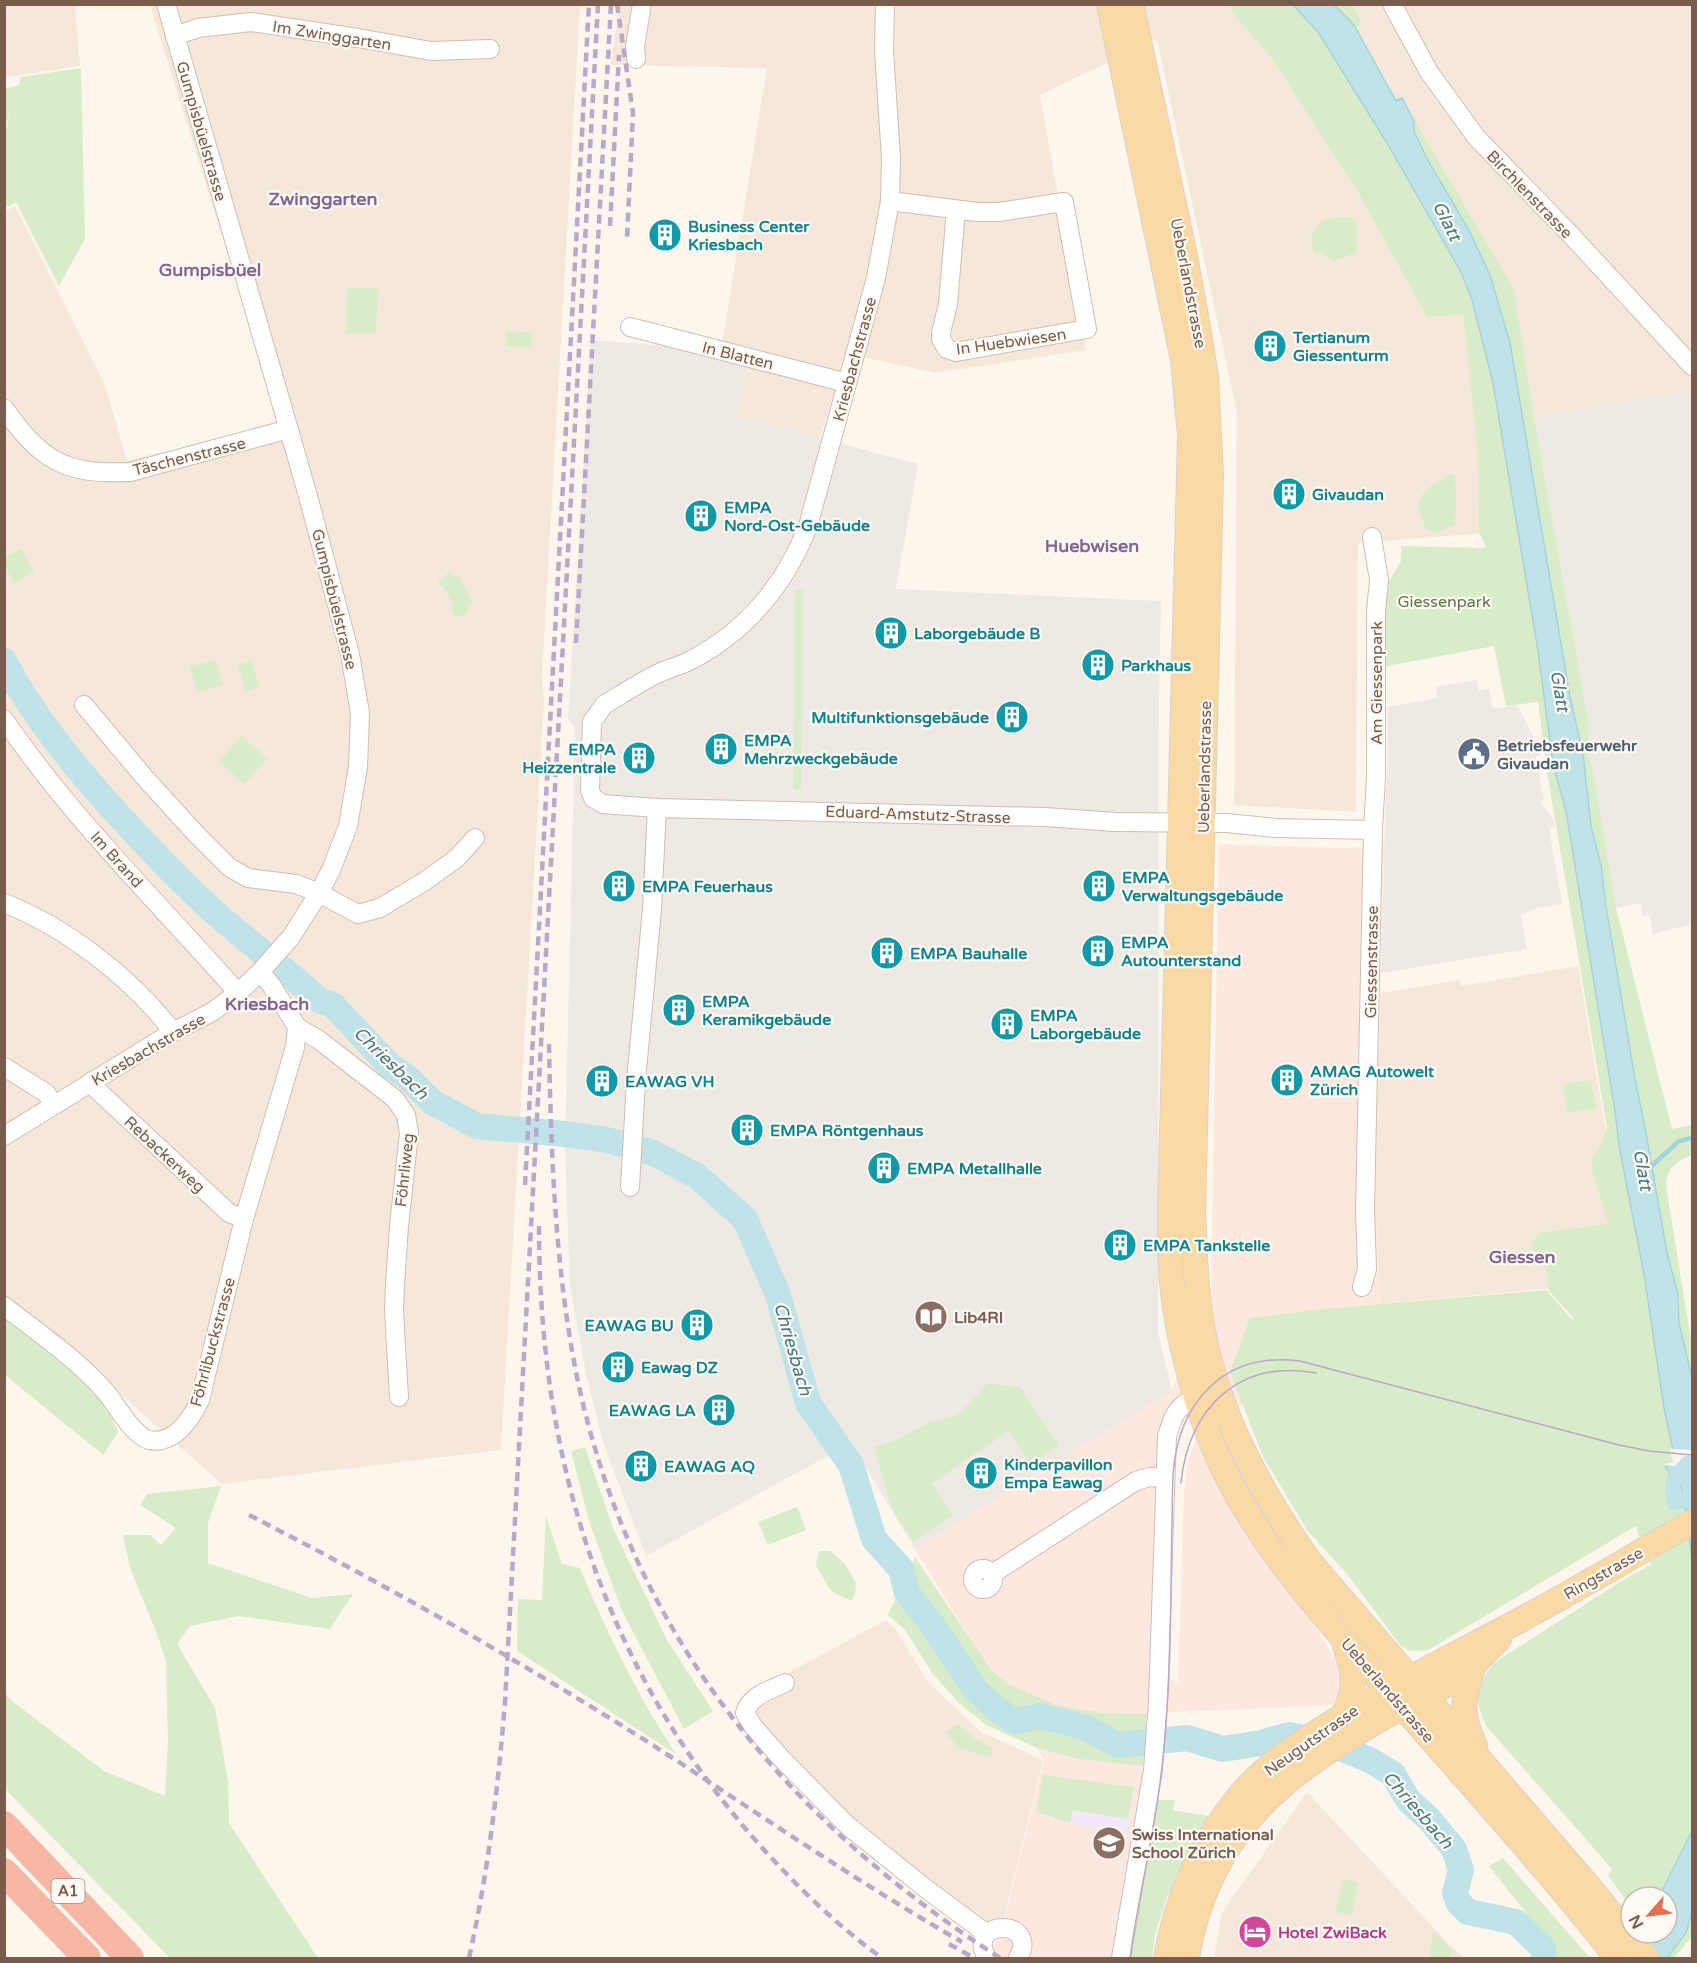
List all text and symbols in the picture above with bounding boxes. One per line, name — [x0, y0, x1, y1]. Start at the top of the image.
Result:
street label: Im Zwinggarten — [271, 17, 393, 55]
street label: Gumpisbüelstrasse — [172, 59, 231, 203]
street label: Birchlenstrasse — [1482, 146, 1576, 243]
district label: Zwinggarten — [269, 188, 377, 210]
water label: Glatt — [1428, 197, 1467, 246]
street label: Ueberlandstrasse — [1166, 216, 1210, 350]
building icon: Business Center Kriesbach — [647, 217, 683, 253]
place label: Business Center Kriesbach — [688, 217, 810, 255]
district label: Gumpisbüel — [159, 259, 261, 281]
street label: Kriesbachstrasse — [829, 295, 881, 424]
street label: In Huebwiesen — [955, 324, 1068, 360]
building icon: Tertianum Giessenturm — [1252, 328, 1288, 364]
place label: Tertianum Giessenturm — [1292, 328, 1389, 366]
street label: In Blatten — [700, 337, 776, 375]
street label: Täschenstrasse — [131, 433, 248, 481]
building icon: Givaudan — [1271, 476, 1307, 512]
place label: Givaudan — [1312, 485, 1384, 505]
building icon: EMPA Nord-Ost-Gebäude — [683, 498, 719, 534]
place label: EMPA Nord-Ost-Gebäude — [724, 498, 870, 536]
street label: Gumpisbüelstrasse — [307, 527, 361, 672]
district label: Huebwisen — [1045, 535, 1139, 557]
park label: Giessenpark — [1397, 592, 1491, 612]
building icon: Laborgebäude B — [873, 615, 909, 651]
street label: Am Giessenpark — [1367, 621, 1387, 745]
place label: Laborgebäude B — [914, 624, 1040, 644]
building icon: Parkhaus — [1080, 647, 1116, 683]
place label: Parkhaus — [1121, 656, 1192, 676]
water label: Glatt — [1546, 669, 1575, 716]
building icon: Multifunktionsgebäude — [994, 699, 1030, 735]
street label: Ueberlandstrasse — [1194, 701, 1216, 833]
place label: Multifunktionsgebäude — [811, 708, 989, 728]
building icon: EMPA Mehrzweckgebäude — [703, 731, 739, 767]
place label: EMPA Mehrzweckgebäude — [744, 731, 898, 769]
public building icon: Betriebsfeuerwehr Givaudan — [1456, 736, 1492, 772]
place label: Betriebsfeuerwehr Givaudan — [1497, 736, 1638, 774]
place label: EMPA Heizzentrale — [522, 740, 616, 778]
building icon: EMPA Heizzentrale — [621, 740, 657, 776]
street label: Eduard-Amstutz-Strasse — [825, 802, 1011, 828]
street label: Im Brand — [86, 827, 147, 892]
building icon: EMPA Feuerhaus — [601, 868, 637, 904]
building icon: EMPA Verwaltungsgebäude — [1081, 868, 1117, 904]
place label: EMPA Verwaltungsgebäude — [1122, 868, 1283, 906]
place label: EMPA Feuerhaus — [642, 877, 773, 897]
street label: Giessenstrasse — [1361, 906, 1383, 1018]
building icon: EMPA Autounterstand — [1080, 933, 1116, 969]
place label: EMPA Autounterstand — [1121, 933, 1241, 971]
building icon: EMPA Bauhalle — [869, 935, 905, 971]
place label: EMPA Bauhalle — [910, 944, 1027, 964]
building icon: EMPA Keramikgebäude — [661, 992, 697, 1028]
place label: EMPA Keramikgebäude — [702, 992, 831, 1030]
district label: Kriesbach — [225, 993, 309, 1015]
building icon: EMPA Laborgebäude — [989, 1006, 1025, 1042]
place label: EMPA Laborgebäude — [1030, 1006, 1141, 1044]
street label: Kriesbachstrasse — [88, 1009, 209, 1091]
water label: Chriesbach — [349, 1022, 434, 1105]
building icon: AMAG Autowelt Zürich — [1269, 1062, 1305, 1098]
place label: AMAG Autowelt Zürich — [1310, 1062, 1435, 1100]
building icon: EAWAG VH — [584, 1063, 620, 1099]
place label: EAWAG VH — [625, 1072, 715, 1092]
street label: Rebackerweg — [120, 1112, 209, 1197]
building icon: EMPA Röntgenhaus — [729, 1112, 765, 1148]
place label: EMPA Röntgenhaus — [770, 1121, 924, 1141]
street label: Föhrliweg — [391, 1132, 419, 1208]
water label: Glatt — [1629, 1148, 1658, 1195]
building icon: EMPA Metallhalle — [866, 1150, 902, 1186]
place label: EMPA Metallhalle — [907, 1159, 1042, 1179]
building icon: EMPA Tankstelle — [1102, 1227, 1138, 1263]
place label: EMPA Tankstelle — [1143, 1236, 1270, 1256]
district label: Giessen — [1489, 1246, 1555, 1268]
street label: Föhrlibuckstrasse — [186, 1275, 240, 1409]
library icon: Lib4RI — [913, 1299, 949, 1335]
water label: Chriesbach — [769, 1300, 817, 1399]
building icon: EAWAG BU — [679, 1307, 715, 1343]
place label: Lib4RI — [954, 1308, 1003, 1328]
place label: EAWAG BU — [584, 1316, 674, 1336]
building icon: Eawag DZ — [600, 1349, 636, 1385]
place label: Eawag DZ — [641, 1358, 718, 1378]
building icon: EAWAG LA — [701, 1392, 737, 1428]
place label: EAWAG LA — [609, 1401, 696, 1421]
building icon: EAWAG AQ — [623, 1448, 659, 1484]
building icon: Kinderpavillon Empa Eawag — [963, 1455, 999, 1491]
place label: Kinderpavillon Empa Eawag — [1004, 1455, 1113, 1493]
place label: EAWAG AQ — [664, 1457, 755, 1477]
street label: Ringstrasse — [1560, 1543, 1647, 1605]
street label: Ueberlandstrasse — [1336, 1634, 1438, 1747]
street label: Neugutstrasse — [1261, 1701, 1363, 1781]
water label: Chriesbach — [1378, 1767, 1458, 1854]
school or university icon: Swiss International School Zürich — [1091, 1825, 1127, 1861]
place label: Swiss International School Zürich — [1132, 1825, 1274, 1863]
road number: A1 — [52, 1879, 84, 1903]
north arrow — [1619, 1885, 1679, 1945]
text: N — [1625, 1911, 1648, 1932]
hotel icon: Hotel ZwiBack — [1237, 1914, 1273, 1950]
place label: Hotel ZwiBack — [1278, 1923, 1387, 1943]

